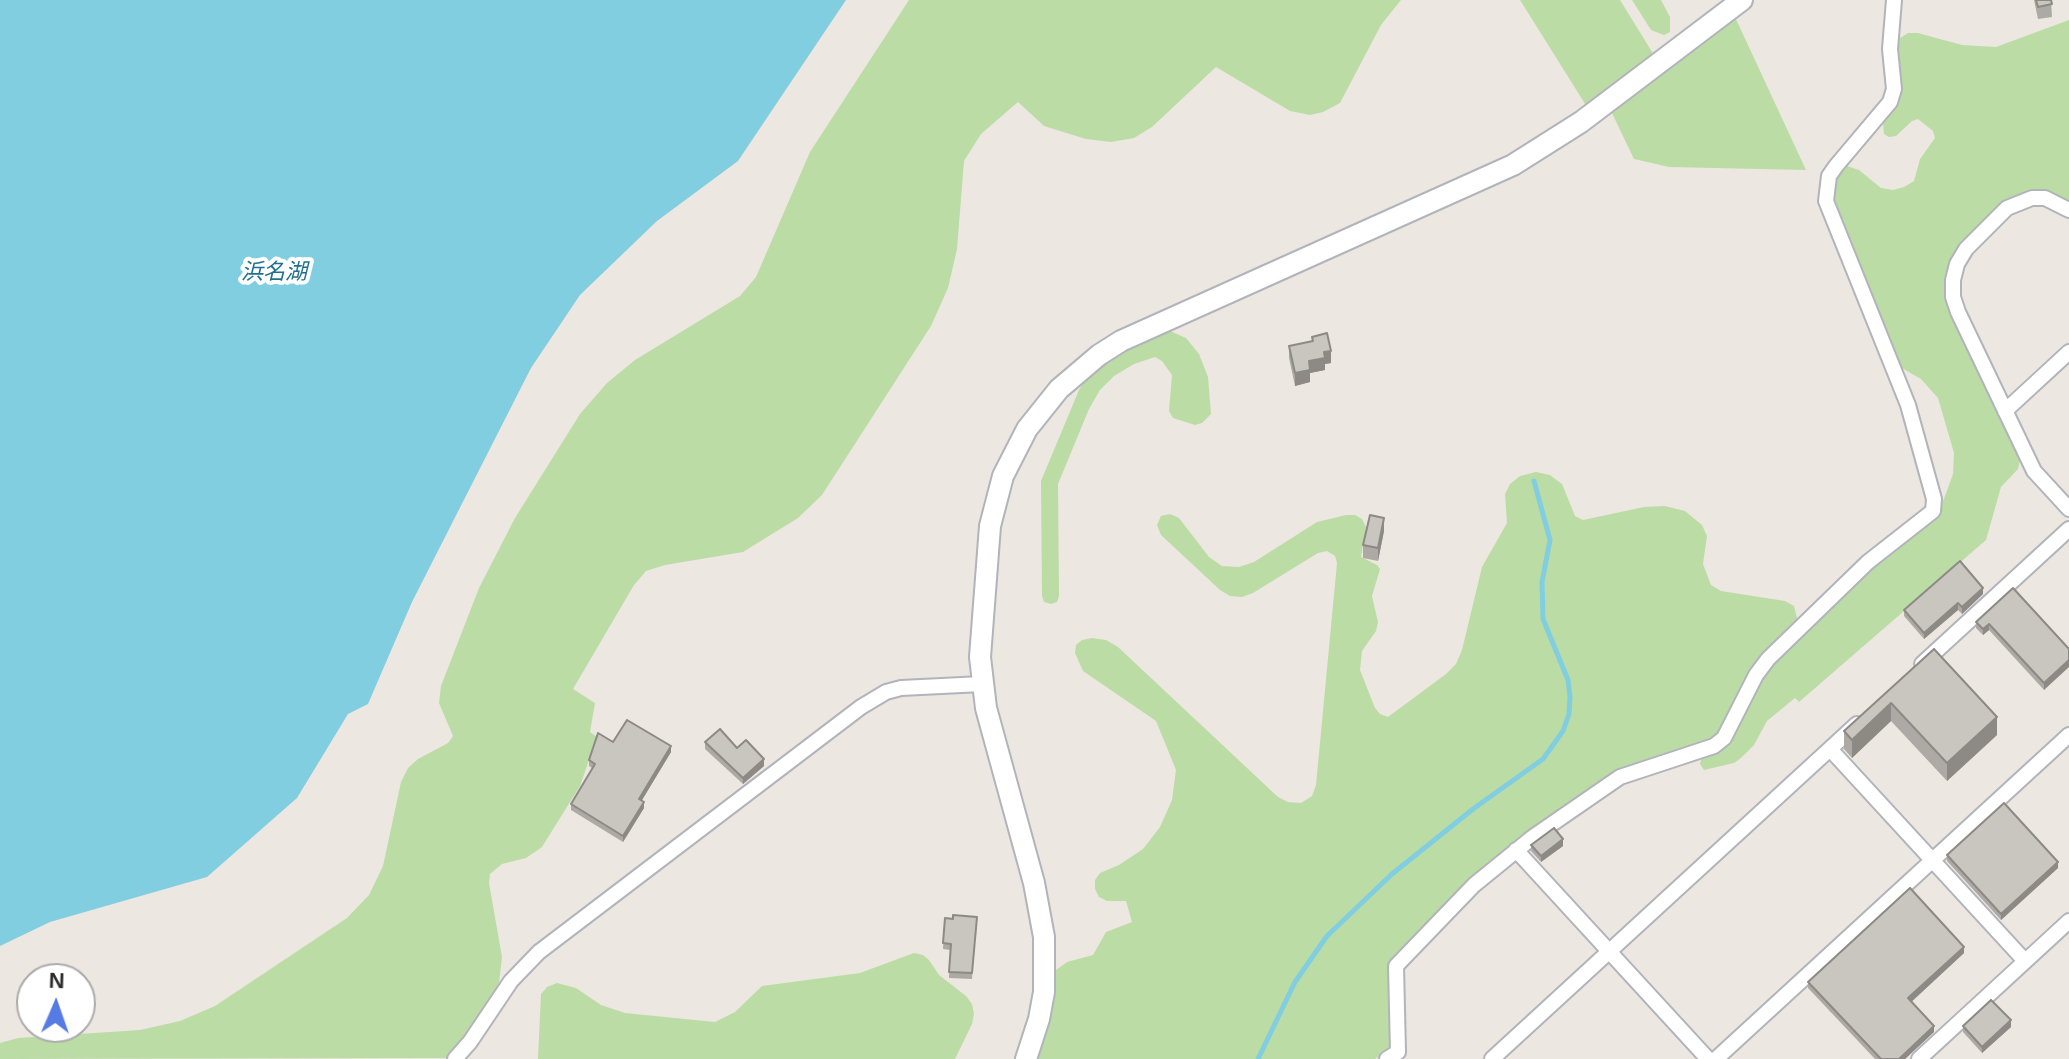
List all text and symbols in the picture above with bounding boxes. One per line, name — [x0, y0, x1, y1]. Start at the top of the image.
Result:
water label: 浜名湖 — [241, 260, 307, 286]
north arrow — [16, 963, 96, 1043]
text: N — [48, 968, 65, 993]

